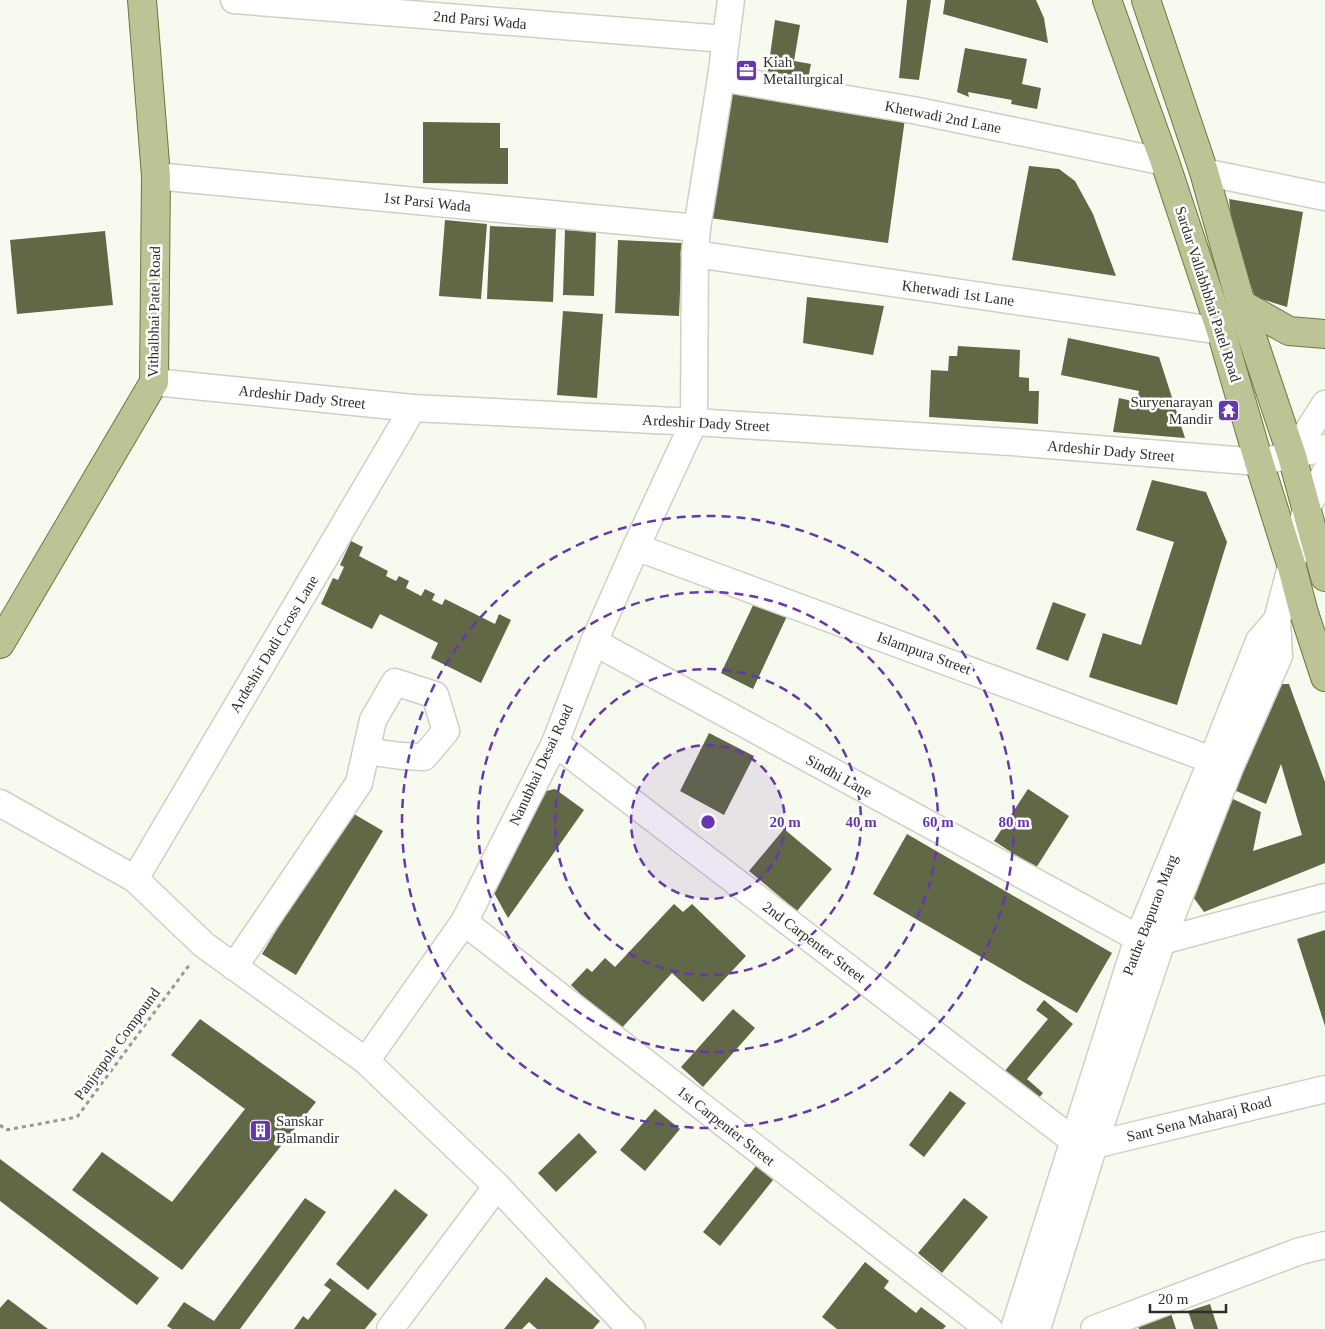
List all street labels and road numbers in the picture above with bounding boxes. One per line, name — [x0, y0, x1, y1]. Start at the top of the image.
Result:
street label: 2nd Parsi Wada — [433, 8, 528, 32]
street label: Khetwadi 2nd Lane — [883, 98, 1003, 136]
street label: 1st Parsi Wada — [382, 189, 472, 215]
street label: Sardar Vallabhbhai Patel Road — [1172, 204, 1244, 384]
street label: Vithalbhai Patel Road — [145, 246, 163, 378]
street label: Khetwadi 1st Lane — [901, 277, 1016, 309]
street label: Ardeshir Dady Street — [238, 382, 367, 412]
street label: Ardeshir Dady Street — [642, 412, 771, 434]
street label: Ardeshir Dady Street — [1047, 437, 1176, 465]
street label: Ardeshir Dadi Cross Lane — [227, 572, 321, 715]
street label: Islampura Street — [875, 629, 974, 678]
street label: Nanubhai Desai Road — [506, 702, 576, 828]
street label: Sindhi Lane — [803, 751, 875, 801]
street label: Patthe Bapurao Marg — [1120, 852, 1181, 978]
street label: 2nd Carpenter Street — [760, 898, 869, 986]
street label: Panjrapole Compound — [71, 984, 163, 1103]
street label: 1st Carpenter Street — [674, 1083, 779, 1169]
street label: Sant Sena Maharaj Road — [1125, 1093, 1274, 1145]

